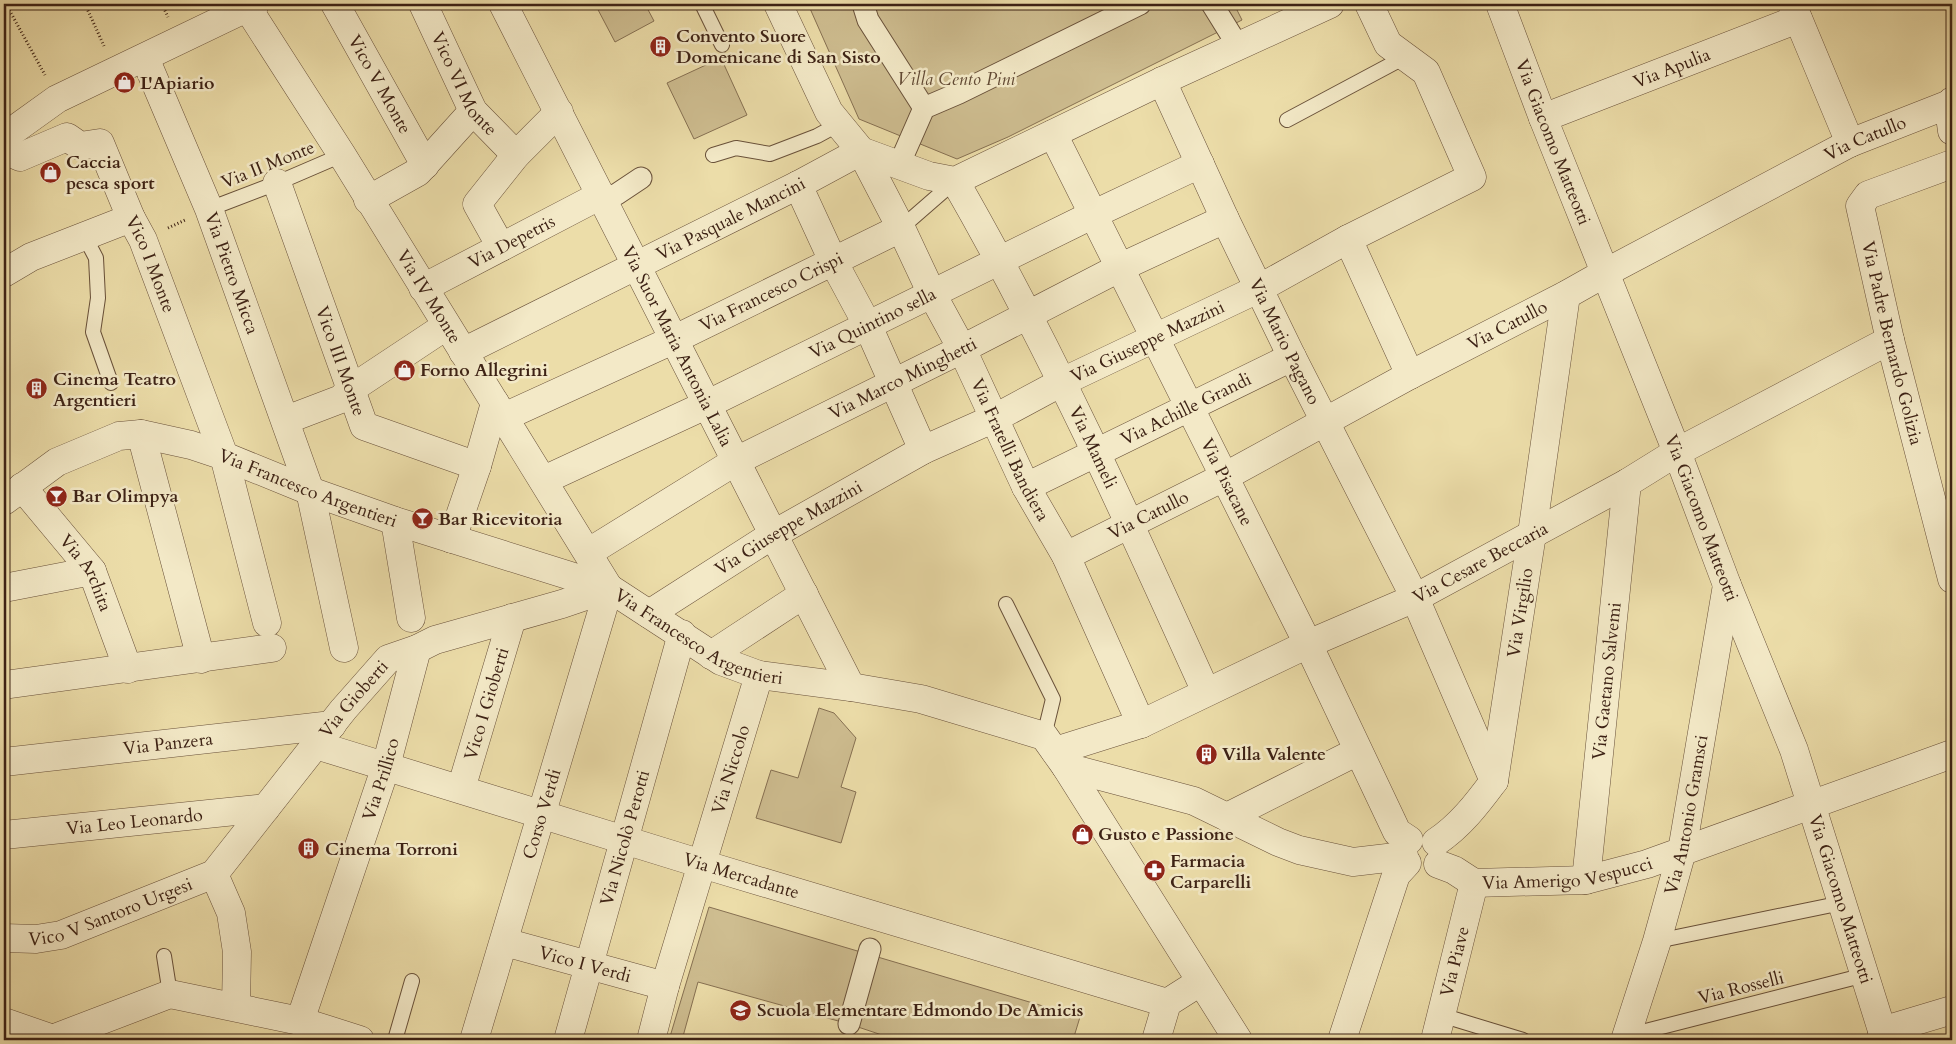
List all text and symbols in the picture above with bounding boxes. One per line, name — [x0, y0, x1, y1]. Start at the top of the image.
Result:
place label: Convento Suore Domenicane di San Sisto — [676, 24, 881, 70]
street label: Vico VI Monte — [425, 28, 503, 141]
street label: Vico V Monte — [342, 30, 418, 138]
building icon: Convento Suore Domenicane di San Sisto — [648, 34, 672, 58]
street label: Via Apulia — [1630, 42, 1714, 94]
street label: Via Giacomo Matteotti — [1509, 56, 1597, 229]
park label: Villa Cento Pini — [897, 67, 1016, 92]
shop icon: L'Apiario — [112, 71, 136, 95]
place label: L'Apiario — [140, 71, 215, 96]
street label: Via Catullo — [1820, 110, 1910, 167]
street label: Via II Monte — [218, 135, 318, 195]
place label: Caccia pesca sport — [66, 150, 155, 196]
shop icon: Caccia pesca sport — [38, 160, 62, 184]
street label: Via Pasquale Mancini — [652, 171, 810, 266]
street label: Via Pietro Micca — [199, 209, 265, 338]
street label: Via Depetris — [464, 209, 559, 275]
street label: Vico I Monte — [119, 211, 182, 316]
street label: Via Padre Bernardo Golizia — [1856, 239, 1929, 448]
street label: Via Suor Maria Antonia Lalia — [616, 241, 739, 451]
street label: Via IV Monte — [391, 245, 468, 348]
street label: Via Francesco Crispi — [695, 246, 847, 338]
street label: Via Mario Pagano — [1243, 274, 1327, 409]
street label: Via Quintino sella — [805, 281, 940, 365]
street label: Via Giuseppe Mazzini — [1066, 294, 1229, 389]
street label: Via Catullo — [1463, 294, 1552, 356]
street label: Vico III Monte — [310, 302, 372, 419]
street label: Via Marco Minghetti — [825, 331, 981, 426]
shop icon: Forno Allegrini — [392, 358, 416, 382]
place label: Forno Allegrini — [420, 358, 548, 383]
street label: Via Achille Grandi — [1116, 366, 1255, 451]
place label: Cinema Teatro Argentieri — [53, 367, 176, 413]
street label: Via Fratelli Bandiera — [965, 374, 1056, 526]
building icon: Cinema Teatro Argentieri — [25, 377, 49, 401]
street label: Via Mameli — [1063, 402, 1124, 493]
street label: Via Giacomo Matteotti — [1659, 431, 1745, 605]
street label: Via Pisacane — [1195, 434, 1259, 530]
street label: Via Francesco Argentieri — [215, 443, 401, 533]
street label: Via Giuseppe Mazzini — [710, 474, 867, 581]
bar icon: Bar Olimpya — [44, 484, 68, 508]
place label: Bar Olimpya — [72, 484, 179, 509]
street label: Via Catullo — [1104, 484, 1193, 545]
bar icon: Bar Ricevitoria — [410, 507, 434, 531]
place label: Bar Ricevitoria — [438, 507, 563, 532]
street label: Via Cesare Beccaria — [1408, 516, 1552, 609]
street label: Via Archita — [54, 529, 118, 615]
street label: Via Virgilio — [1501, 566, 1539, 659]
street label: Via Francesco Argentieri — [609, 582, 784, 690]
street label: Via Gaetano Salvemi — [1586, 601, 1627, 761]
street label: Vico I Gioberti — [458, 644, 515, 763]
street label: Via Gioberti — [313, 655, 394, 743]
street label: Via Niccolo — [705, 722, 756, 817]
street label: Via Panzera — [122, 726, 214, 761]
street label: Via Antonio Gramsci — [1658, 733, 1714, 897]
street label: Via Prillico — [356, 735, 405, 824]
building icon: Villa Valente — [1194, 742, 1218, 766]
place label: Villa Valente — [1222, 742, 1326, 767]
street label: Corso Verdi — [516, 766, 567, 862]
street label: Via Nicolò Perotti — [594, 767, 656, 909]
street label: Via Leo Leonardo — [65, 802, 204, 841]
street label: Via Giacomo Matteotti — [1802, 811, 1879, 987]
shop icon: Gusto e Passione — [1070, 822, 1094, 846]
place label: Gusto e Passione — [1098, 822, 1234, 847]
building icon: Cinema Torroni — [297, 837, 321, 861]
place label: Cinema Torroni — [325, 837, 458, 862]
street label: Via Mercadante — [680, 846, 802, 905]
place label: Farmacia Carparelli — [1170, 849, 1252, 895]
street label: Via Amerigo Vespucci — [1482, 851, 1656, 895]
pharmacy icon: Farmacia Carparelli — [1142, 859, 1166, 883]
street label: Vico V Santoro Urgesi — [28, 871, 196, 952]
street label: Via Piave — [1434, 924, 1475, 999]
street label: Vico I Verdi — [536, 940, 634, 989]
street label: Via Rosselli — [1696, 965, 1786, 1011]
school or university icon: Scuola Elementare Edmondo De Amicis — [729, 998, 753, 1022]
place label: Scuola Elementare Edmondo De Amicis — [757, 998, 1084, 1023]

